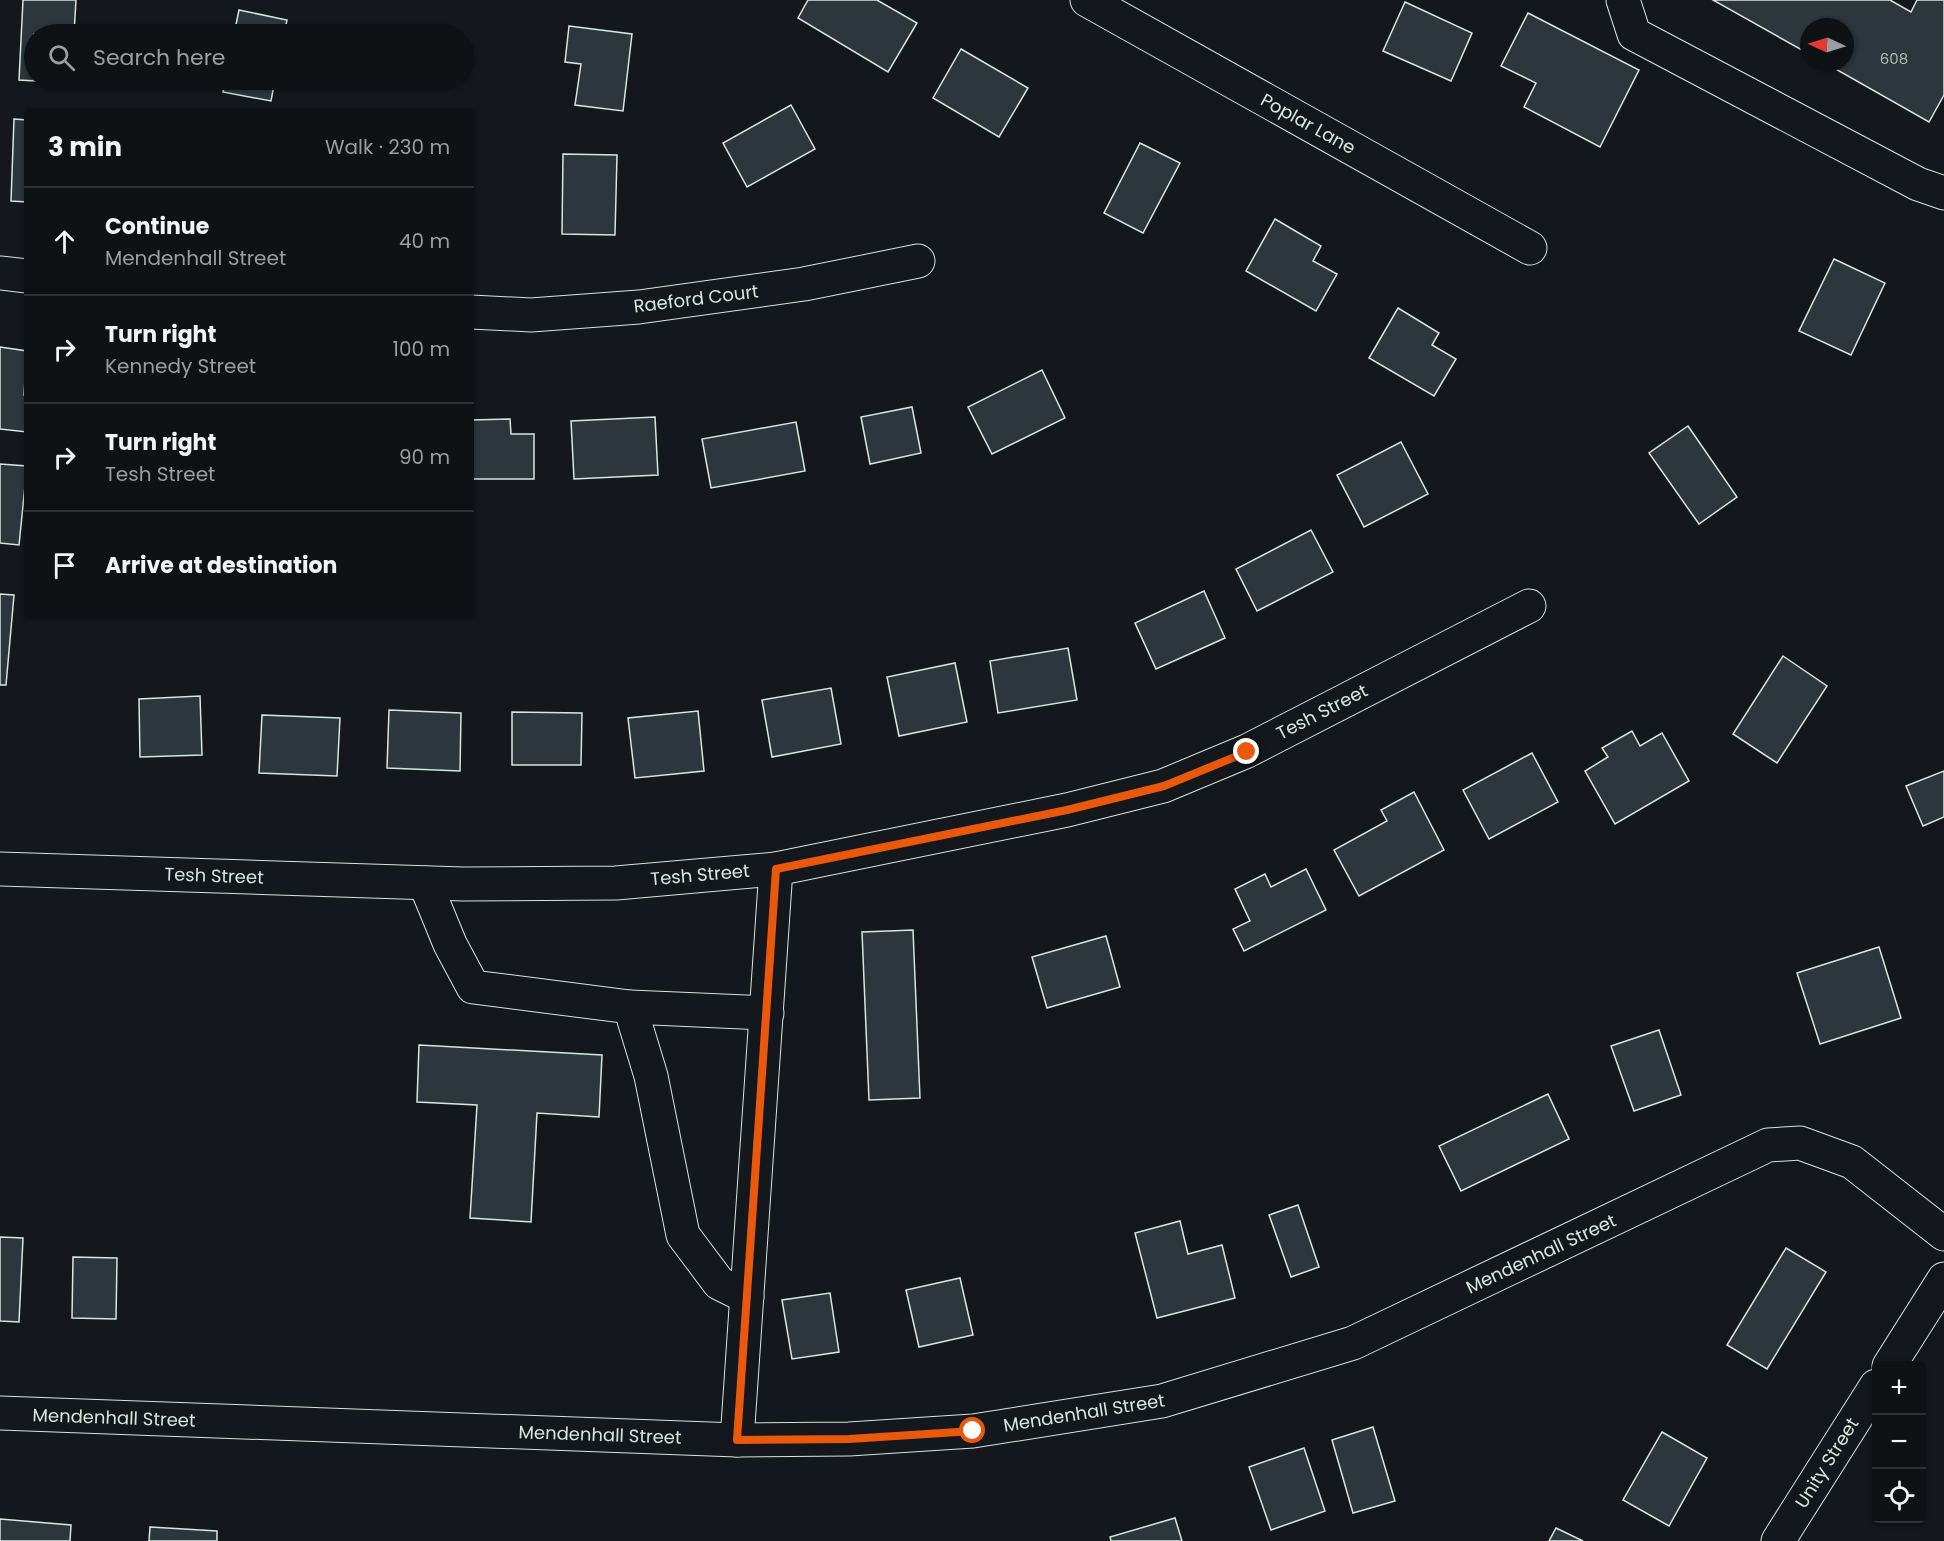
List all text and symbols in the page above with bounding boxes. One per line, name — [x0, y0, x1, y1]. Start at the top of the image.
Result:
north arrow — [1800, 18, 1854, 72]
search box — [24, 24, 474, 90]
icon: search — [45, 41, 78, 74]
text: Search here — [93, 42, 226, 73]
house number: 608 — [1880, 48, 1908, 69]
street label: Poplar Lane — [1256, 87, 1360, 160]
text: 3 min — [48, 129, 122, 165]
text: Walk · 230 m — [325, 133, 450, 161]
text: Continue — [105, 211, 209, 242]
icon: ahead — [48, 225, 81, 258]
text: 40 m — [399, 227, 450, 255]
text: Mendenhall Street — [105, 244, 286, 272]
street label: Raeford Court — [632, 278, 760, 319]
text: Turn right — [105, 319, 216, 350]
icon: right — [48, 333, 81, 366]
text: 100 m — [393, 335, 450, 363]
text: Kennedy Street — [105, 352, 256, 380]
text: Turn right — [105, 427, 216, 458]
icon: right — [48, 441, 81, 474]
text: 90 m — [399, 443, 450, 471]
text: Tesh Street — [105, 460, 215, 488]
icon: arrive — [48, 549, 81, 582]
text: Arrive at destination — [105, 550, 337, 581]
street label: Tesh Street — [1272, 678, 1372, 745]
route end — [1233, 738, 1259, 764]
street label: Tesh Street — [649, 858, 751, 891]
street label: Tesh Street — [164, 861, 264, 890]
street label: Mendenhall Street — [1462, 1208, 1620, 1299]
map controls — [1872, 1361, 1926, 1523]
button: + — [1872, 1361, 1926, 1415]
street label: Mendenhall Street — [1001, 1387, 1166, 1438]
street label: Mendenhall Street — [32, 1402, 196, 1433]
street label: Unity Street — [1789, 1413, 1864, 1513]
button: − — [1872, 1415, 1926, 1469]
route start — [959, 1417, 985, 1443]
street label: Mendenhall Street — [518, 1419, 682, 1450]
button: locate — [1872, 1469, 1926, 1523]

